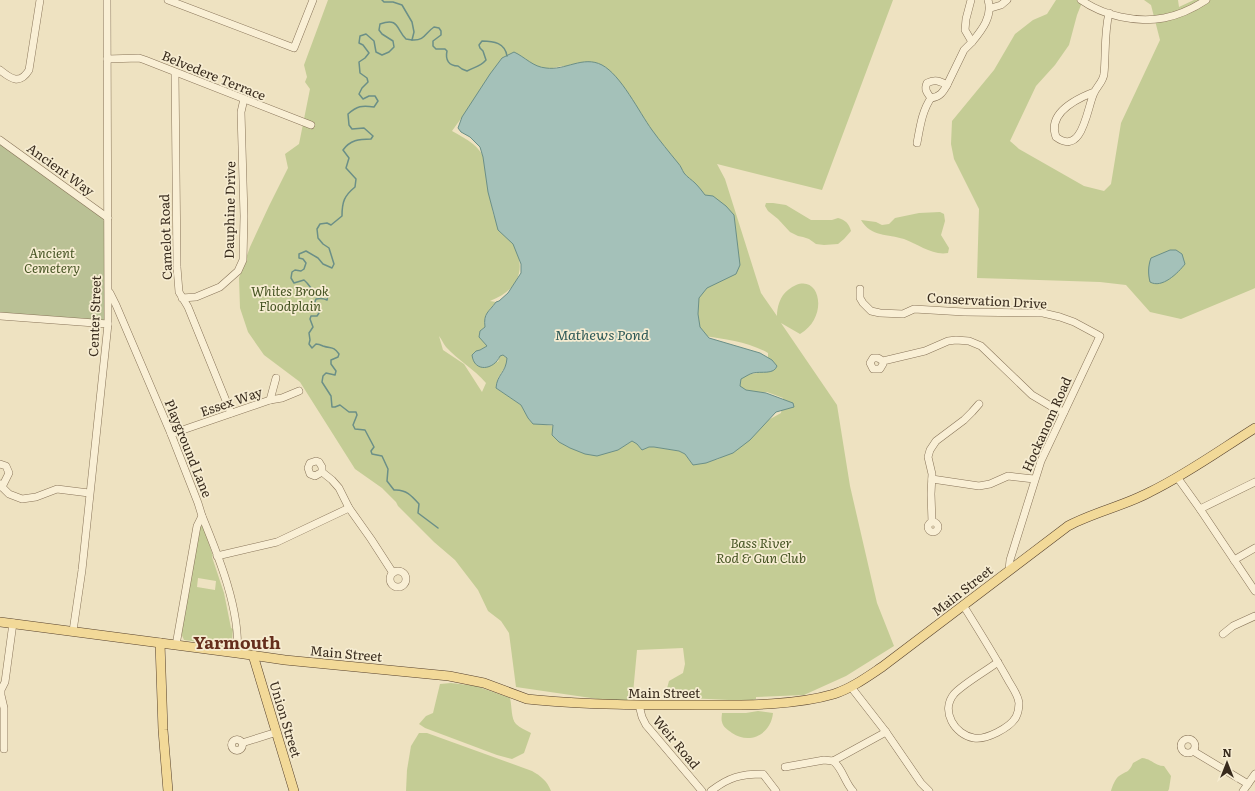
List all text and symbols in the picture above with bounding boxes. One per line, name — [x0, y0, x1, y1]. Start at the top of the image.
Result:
street label: Belvedere Terrace — [159, 45, 269, 105]
street label: Ancient Way — [23, 138, 99, 200]
street label: Dauphine Drive — [219, 161, 239, 259]
street label: Camelot Road — [154, 194, 176, 280]
park label: Ancient Cemetery — [24, 243, 80, 277]
street label: Center Street — [83, 274, 105, 357]
park label: Whites Brook Floodplain — [251, 281, 330, 315]
street label: Conservation Drive — [926, 287, 1048, 313]
water label: Mathews Pond — [555, 324, 649, 344]
street label: Hockanom Road — [1017, 373, 1076, 475]
street label: Essex Way — [197, 381, 265, 420]
street label: Playground Lane — [161, 396, 217, 500]
park label: Bass River Rod & Gun Club — [716, 533, 806, 567]
street label: Main Street — [928, 560, 997, 620]
district label: Yarmouth — [193, 629, 281, 654]
street label: Main Street — [309, 640, 384, 666]
street label: Union Street — [265, 678, 307, 760]
street label: Main Street — [628, 683, 701, 702]
street label: Weir Road — [649, 711, 705, 773]
north arrow — [1207, 743, 1247, 783]
text: N — [1222, 744, 1232, 760]

